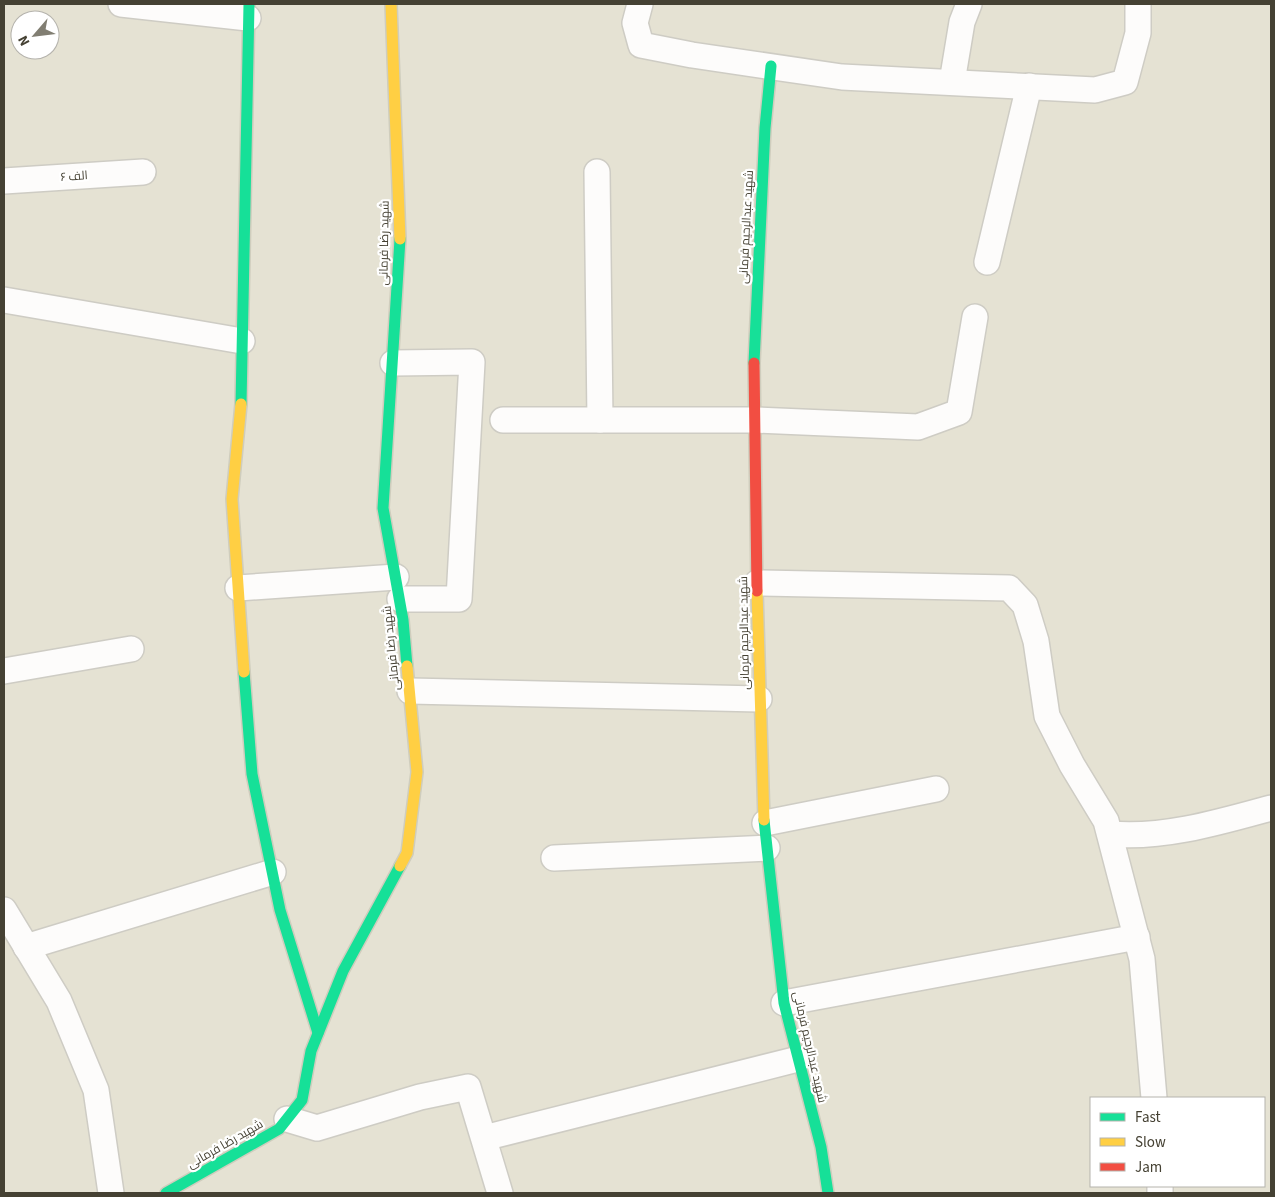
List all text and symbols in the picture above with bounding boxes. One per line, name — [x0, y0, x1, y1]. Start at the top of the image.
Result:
north arrow — [10, 10, 60, 60]
text: N — [13, 32, 35, 49]
street label: ۶ الف — [60, 167, 88, 186]
street label: شهید عبدالرحیم فرمانی — [735, 170, 758, 284]
street label: شهید رضا فرمانی — [375, 200, 394, 286]
street label: شهید عبدالرحیم فرمانی — [735, 576, 754, 690]
street label: شهید رضا فرمانی — [379, 605, 404, 691]
street label: شهید عبدالرحیم فرمانی — [788, 990, 831, 1105]
legend — [1090, 1097, 1265, 1187]
text: Fast — [1135, 1107, 1161, 1128]
street label: شهید رضا فرمانی — [184, 1116, 266, 1173]
text: Slow — [1135, 1132, 1166, 1153]
text: Jam — [1135, 1157, 1162, 1178]

